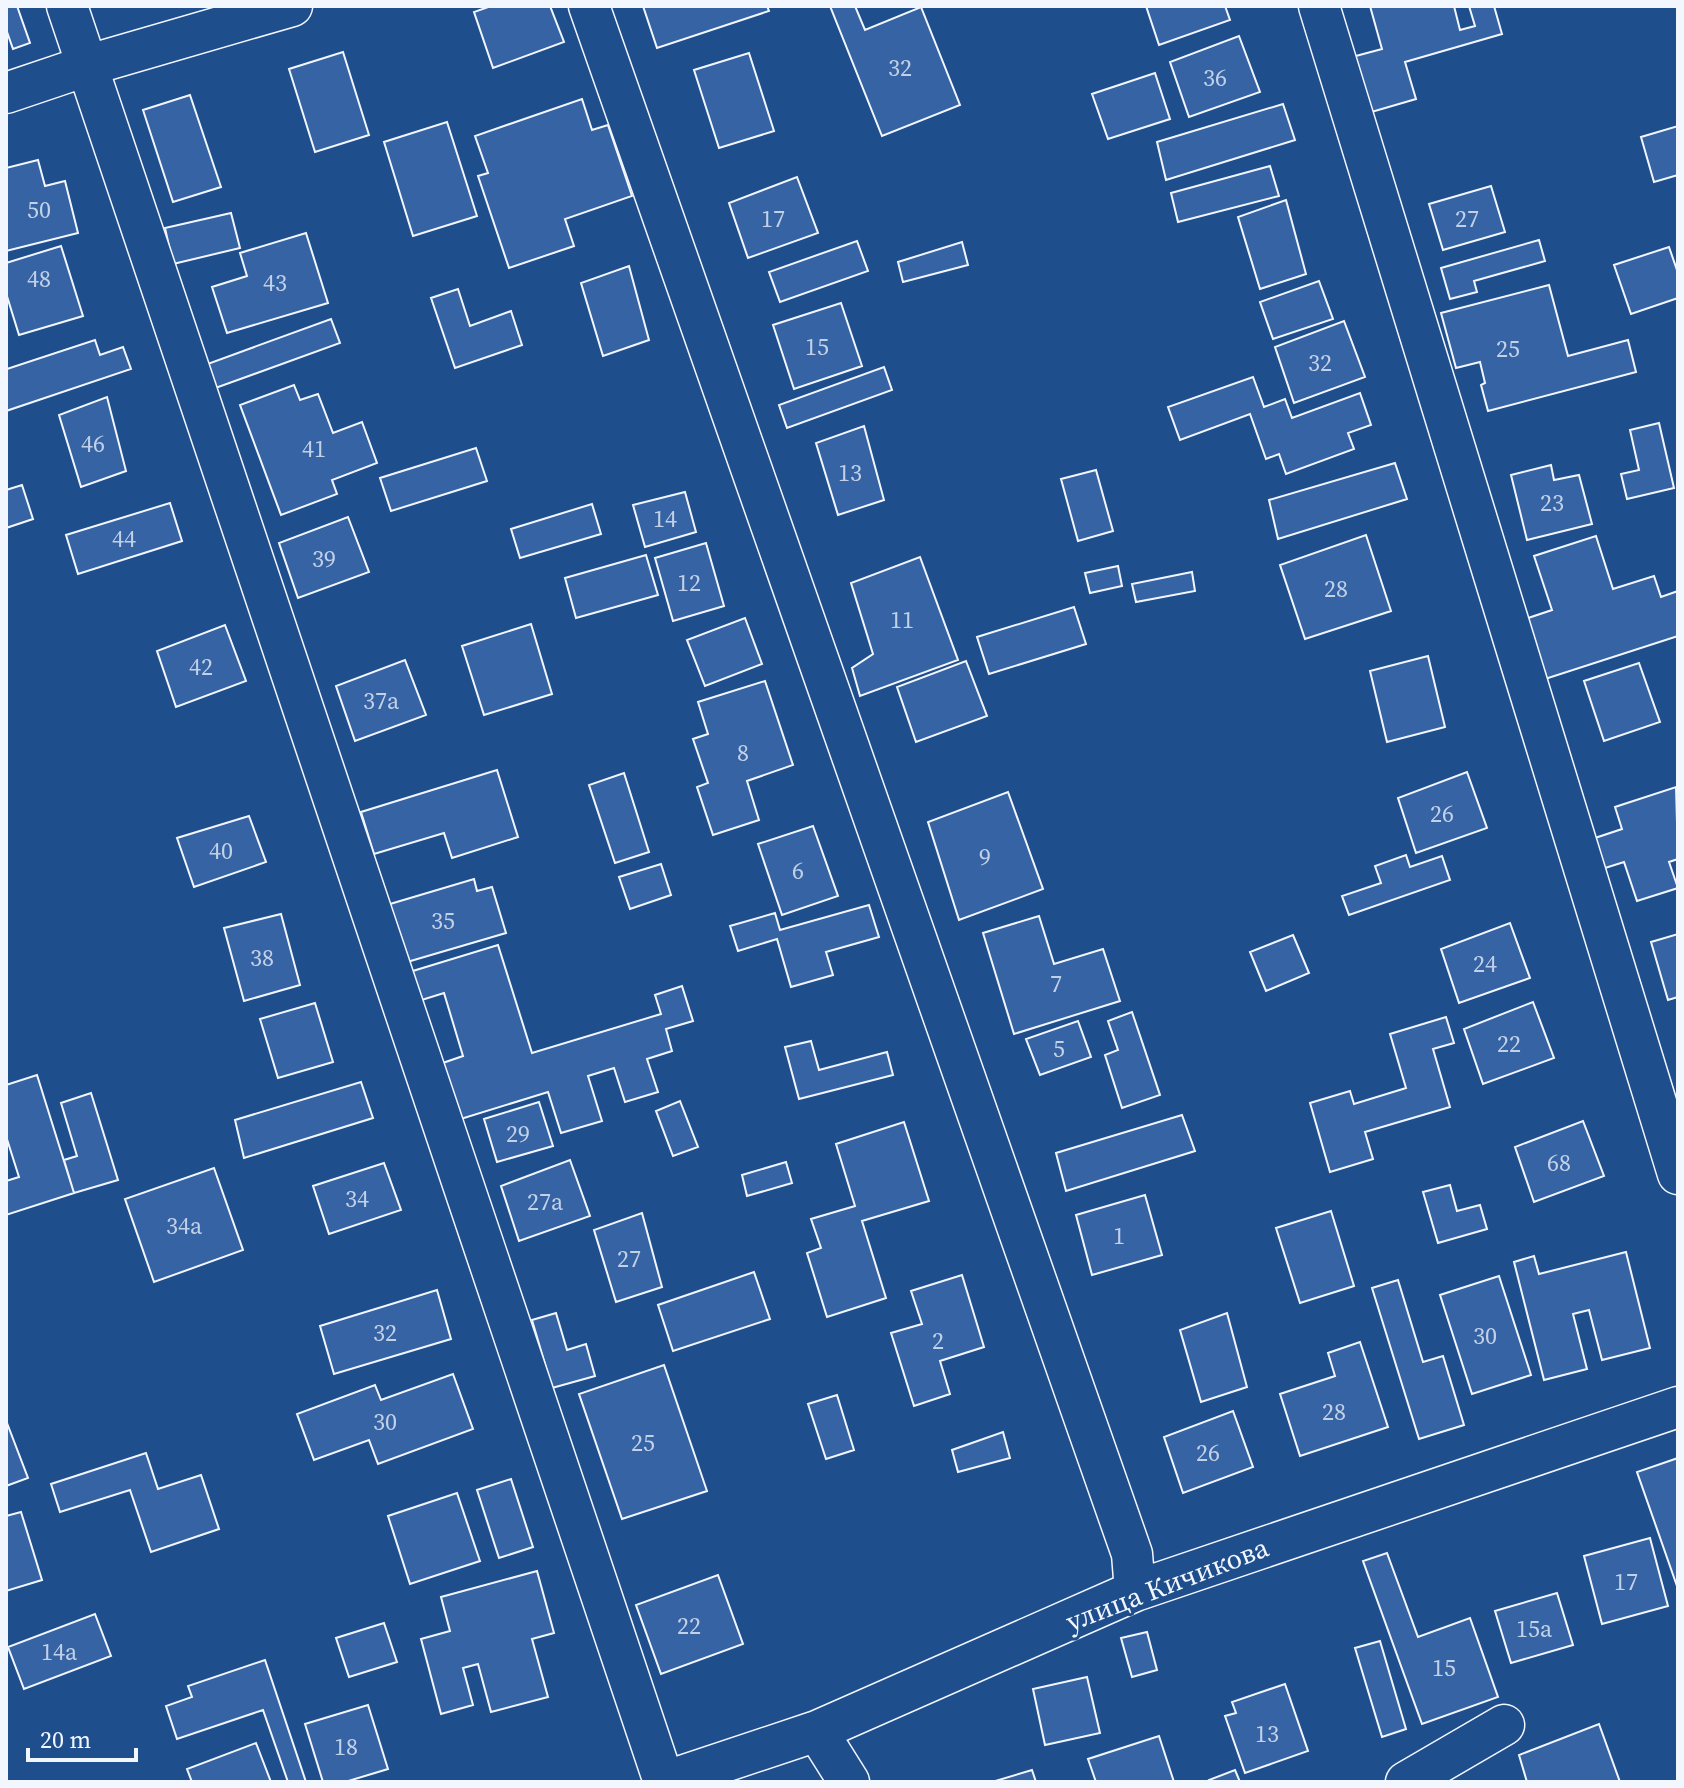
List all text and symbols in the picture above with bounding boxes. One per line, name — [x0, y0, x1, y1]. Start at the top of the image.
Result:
house number: 32 — [888, 51, 912, 84]
house number: 36 — [1203, 61, 1227, 94]
house number: 50 — [27, 193, 51, 226]
house number: 17 — [761, 202, 785, 235]
house number: 27 — [1455, 202, 1479, 235]
house number: 48 — [27, 262, 51, 295]
house number: 43 — [263, 266, 287, 299]
house number: 15 — [805, 330, 829, 363]
house number: 25 — [1496, 332, 1520, 365]
house number: 32 — [1308, 346, 1332, 379]
house number: 46 — [81, 427, 105, 460]
house number: 41 — [302, 432, 326, 465]
house number: 13 — [838, 456, 862, 489]
house number: 23 — [1540, 486, 1564, 519]
house number: 14 — [653, 502, 677, 535]
house number: 44 — [112, 522, 136, 555]
house number: 39 — [312, 542, 336, 575]
house number: 12 — [677, 566, 701, 599]
house number: 28 — [1324, 572, 1348, 605]
house number: 11 — [890, 603, 914, 636]
house number: 42 — [189, 650, 213, 683]
house number: 37а — [363, 684, 400, 717]
house number: 8 — [737, 736, 749, 769]
house number: 26 — [1430, 797, 1454, 830]
house number: 40 — [209, 834, 233, 867]
house number: 9 — [979, 840, 991, 873]
house number: 6 — [792, 854, 804, 887]
house number: 35 — [431, 904, 455, 937]
house number: 38 — [250, 941, 274, 974]
house number: 24 — [1473, 947, 1497, 980]
house number: 7 — [1050, 967, 1062, 1000]
house number: 22 — [1497, 1027, 1521, 1060]
house number: 5 — [1053, 1032, 1065, 1065]
house number: 29 — [506, 1117, 530, 1150]
house number: 68 — [1547, 1146, 1571, 1179]
house number: 34 — [345, 1182, 369, 1215]
house number: 27а — [527, 1185, 564, 1218]
house number: 34а — [166, 1209, 203, 1242]
house number: 1 — [1113, 1219, 1125, 1252]
house number: 27 — [617, 1242, 641, 1275]
house number: 32 — [373, 1316, 397, 1349]
house number: 30 — [1473, 1319, 1497, 1352]
house number: 2 — [932, 1324, 944, 1357]
house number: 28 — [1322, 1395, 1346, 1428]
house number: 30 — [373, 1405, 397, 1438]
house number: 25 — [631, 1426, 655, 1459]
house number: 26 — [1196, 1436, 1220, 1469]
street label: улица Кичикова — [1060, 1528, 1275, 1640]
house number: 17 — [1614, 1565, 1638, 1598]
house number: 22 — [677, 1609, 701, 1642]
house number: 15а — [1516, 1612, 1553, 1645]
house number: 14а — [41, 1635, 78, 1668]
house number: 15 — [1432, 1651, 1456, 1684]
scale bar — [28, 1712, 136, 1762]
house number: 13 — [1255, 1717, 1279, 1750]
text: 20 m — [40, 1723, 91, 1756]
house number: 18 — [334, 1730, 358, 1763]

